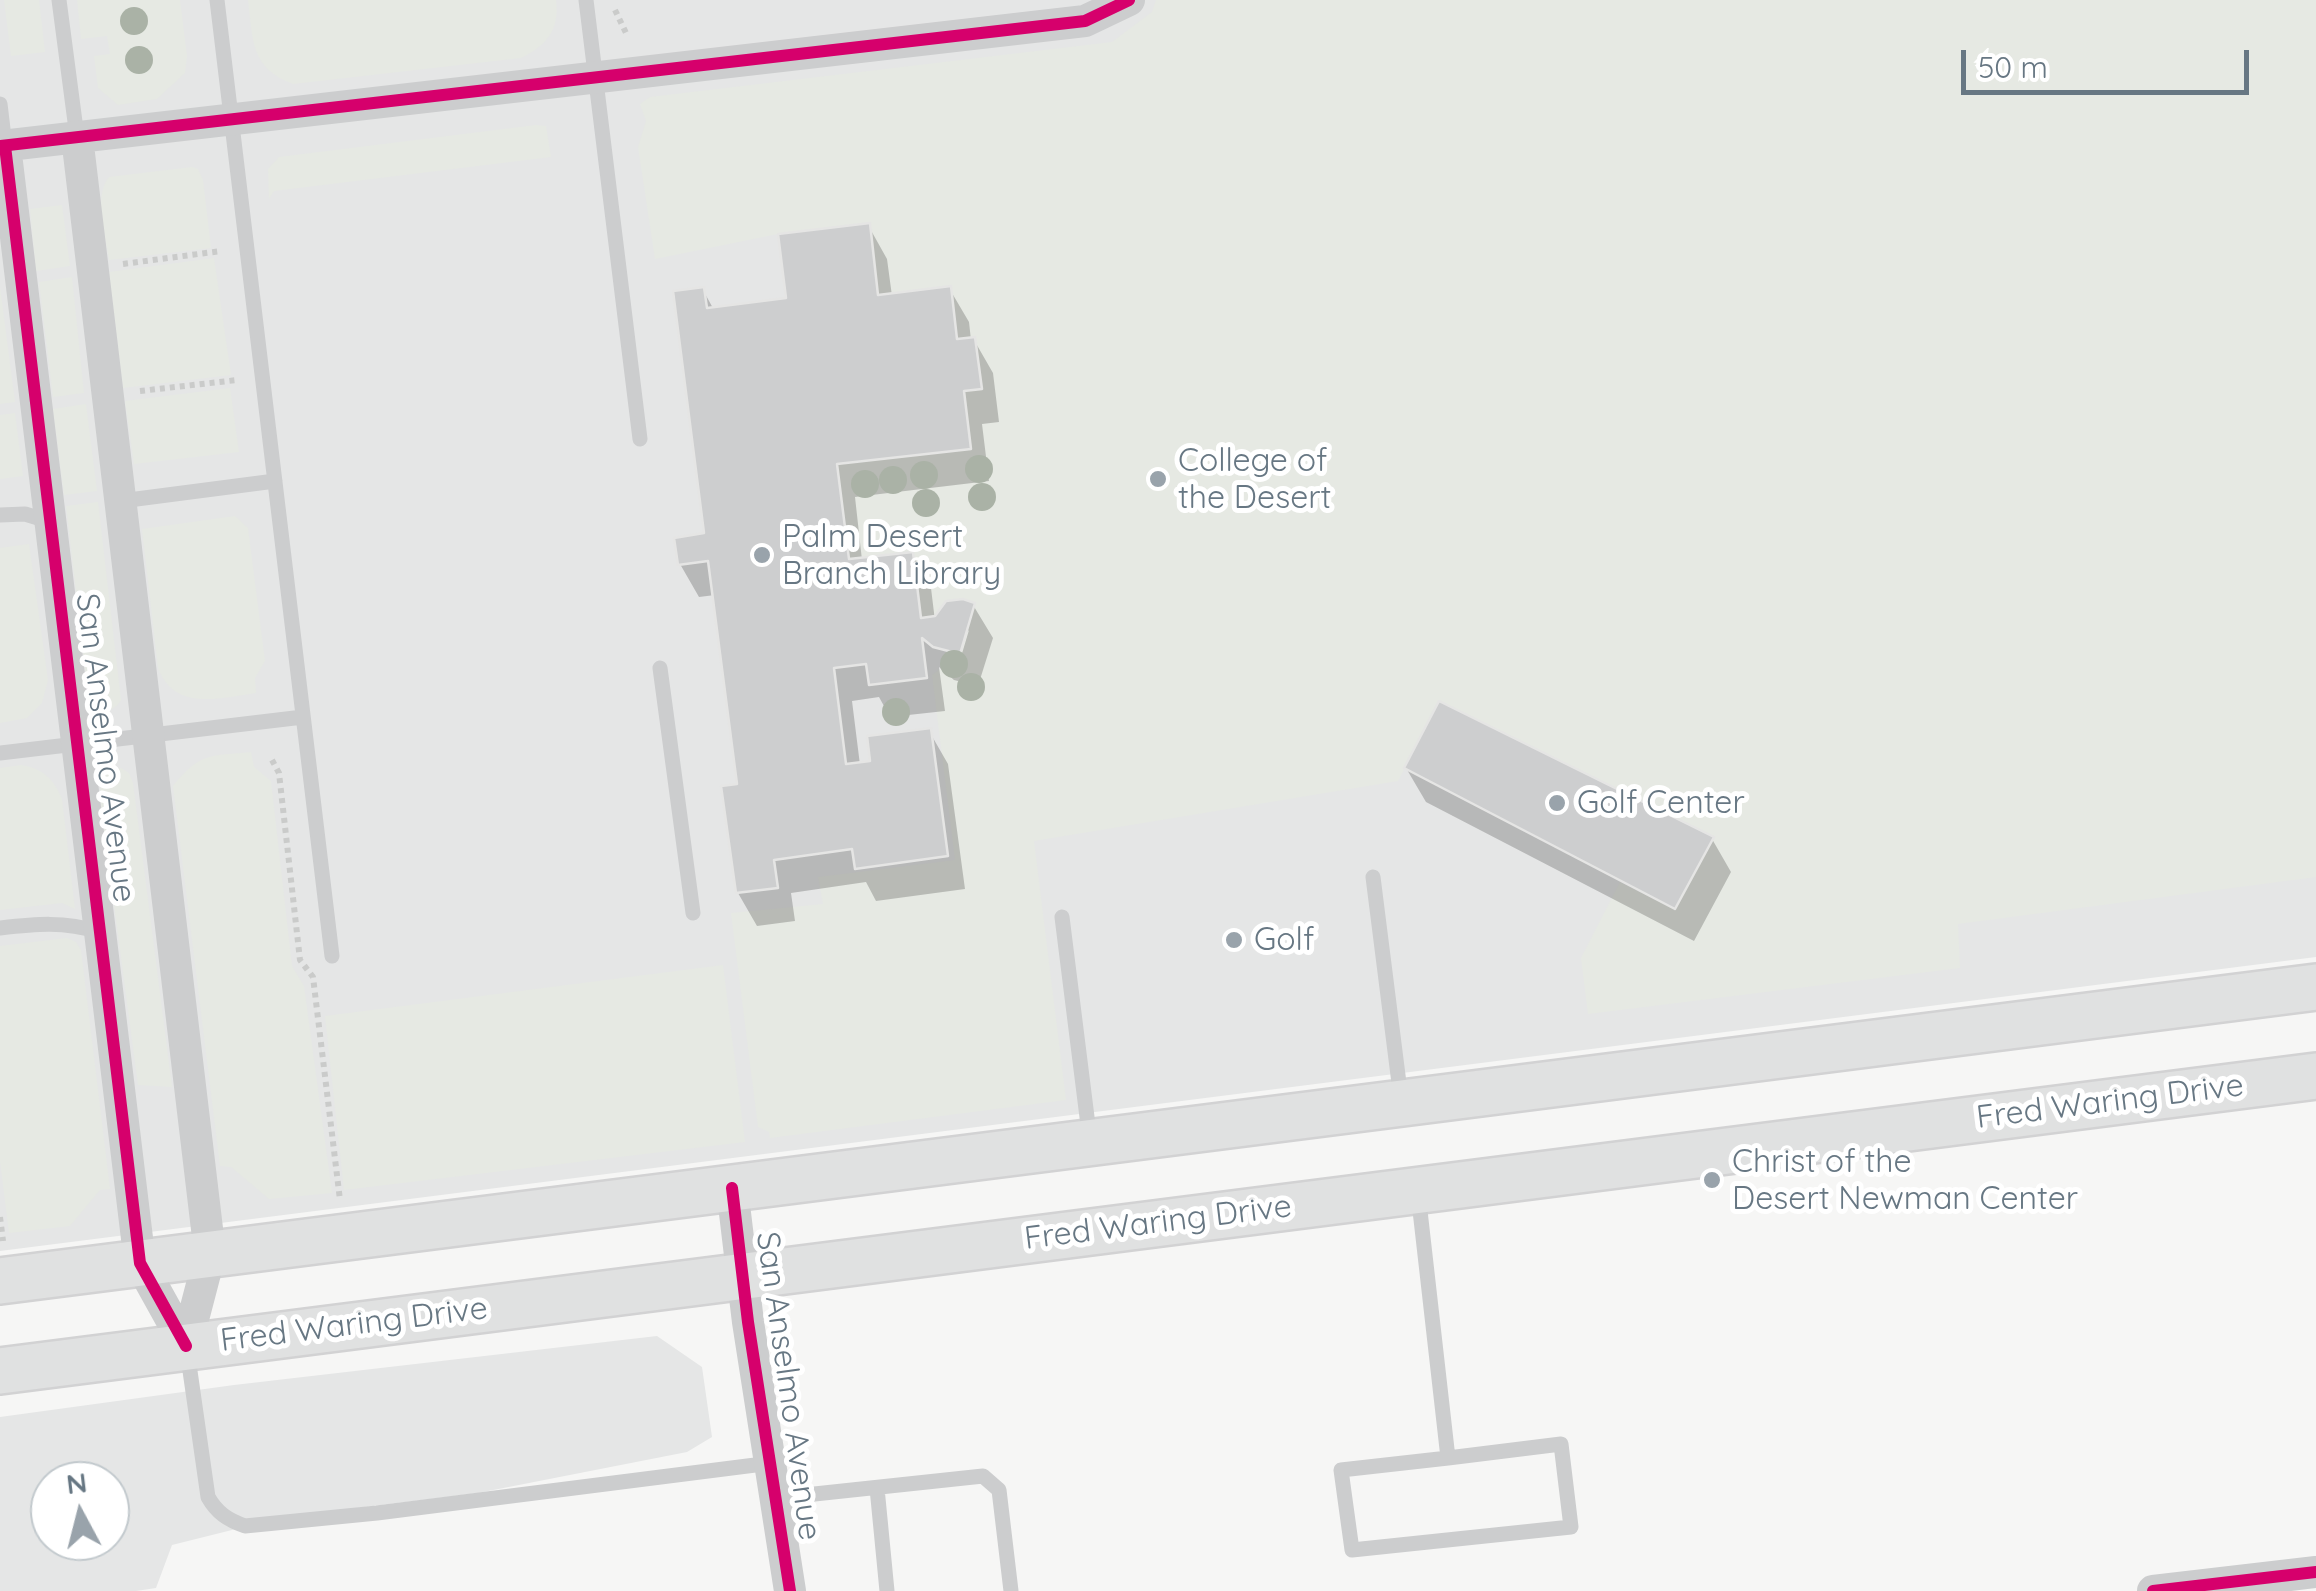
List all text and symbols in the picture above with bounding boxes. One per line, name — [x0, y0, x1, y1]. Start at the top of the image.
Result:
scale bar — [1966, 30, 2254, 92]
text: 50 m — [1978, 48, 2048, 86]
place label: College of the Desert — [1178, 442, 1331, 517]
marker: College of the Desert — [1147, 468, 1169, 490]
place label: Palm Desert Branch Library — [782, 518, 1001, 593]
marker: Palm Desert Branch Library — [751, 544, 773, 566]
street label: San Anselmo Avenue — [67, 591, 143, 905]
place label: Golf Center — [1577, 784, 1745, 822]
marker: Golf Center — [1546, 792, 1568, 814]
place label: Golf — [1254, 921, 1314, 959]
marker: Golf — [1223, 929, 1245, 951]
street label: Fred Waring Drive — [1974, 1067, 2246, 1137]
place label: Christ of the Desert Newman Center — [1732, 1143, 2078, 1218]
marker: Christ of the Desert Newman Center — [1701, 1169, 1723, 1191]
street label: Fred Waring Drive — [1022, 1188, 1294, 1258]
street label: San Anselmo Avenue — [747, 1229, 829, 1543]
street label: Fred Waring Drive — [218, 1290, 490, 1360]
north arrow — [30, 1461, 130, 1561]
text: N — [64, 1464, 89, 1501]

